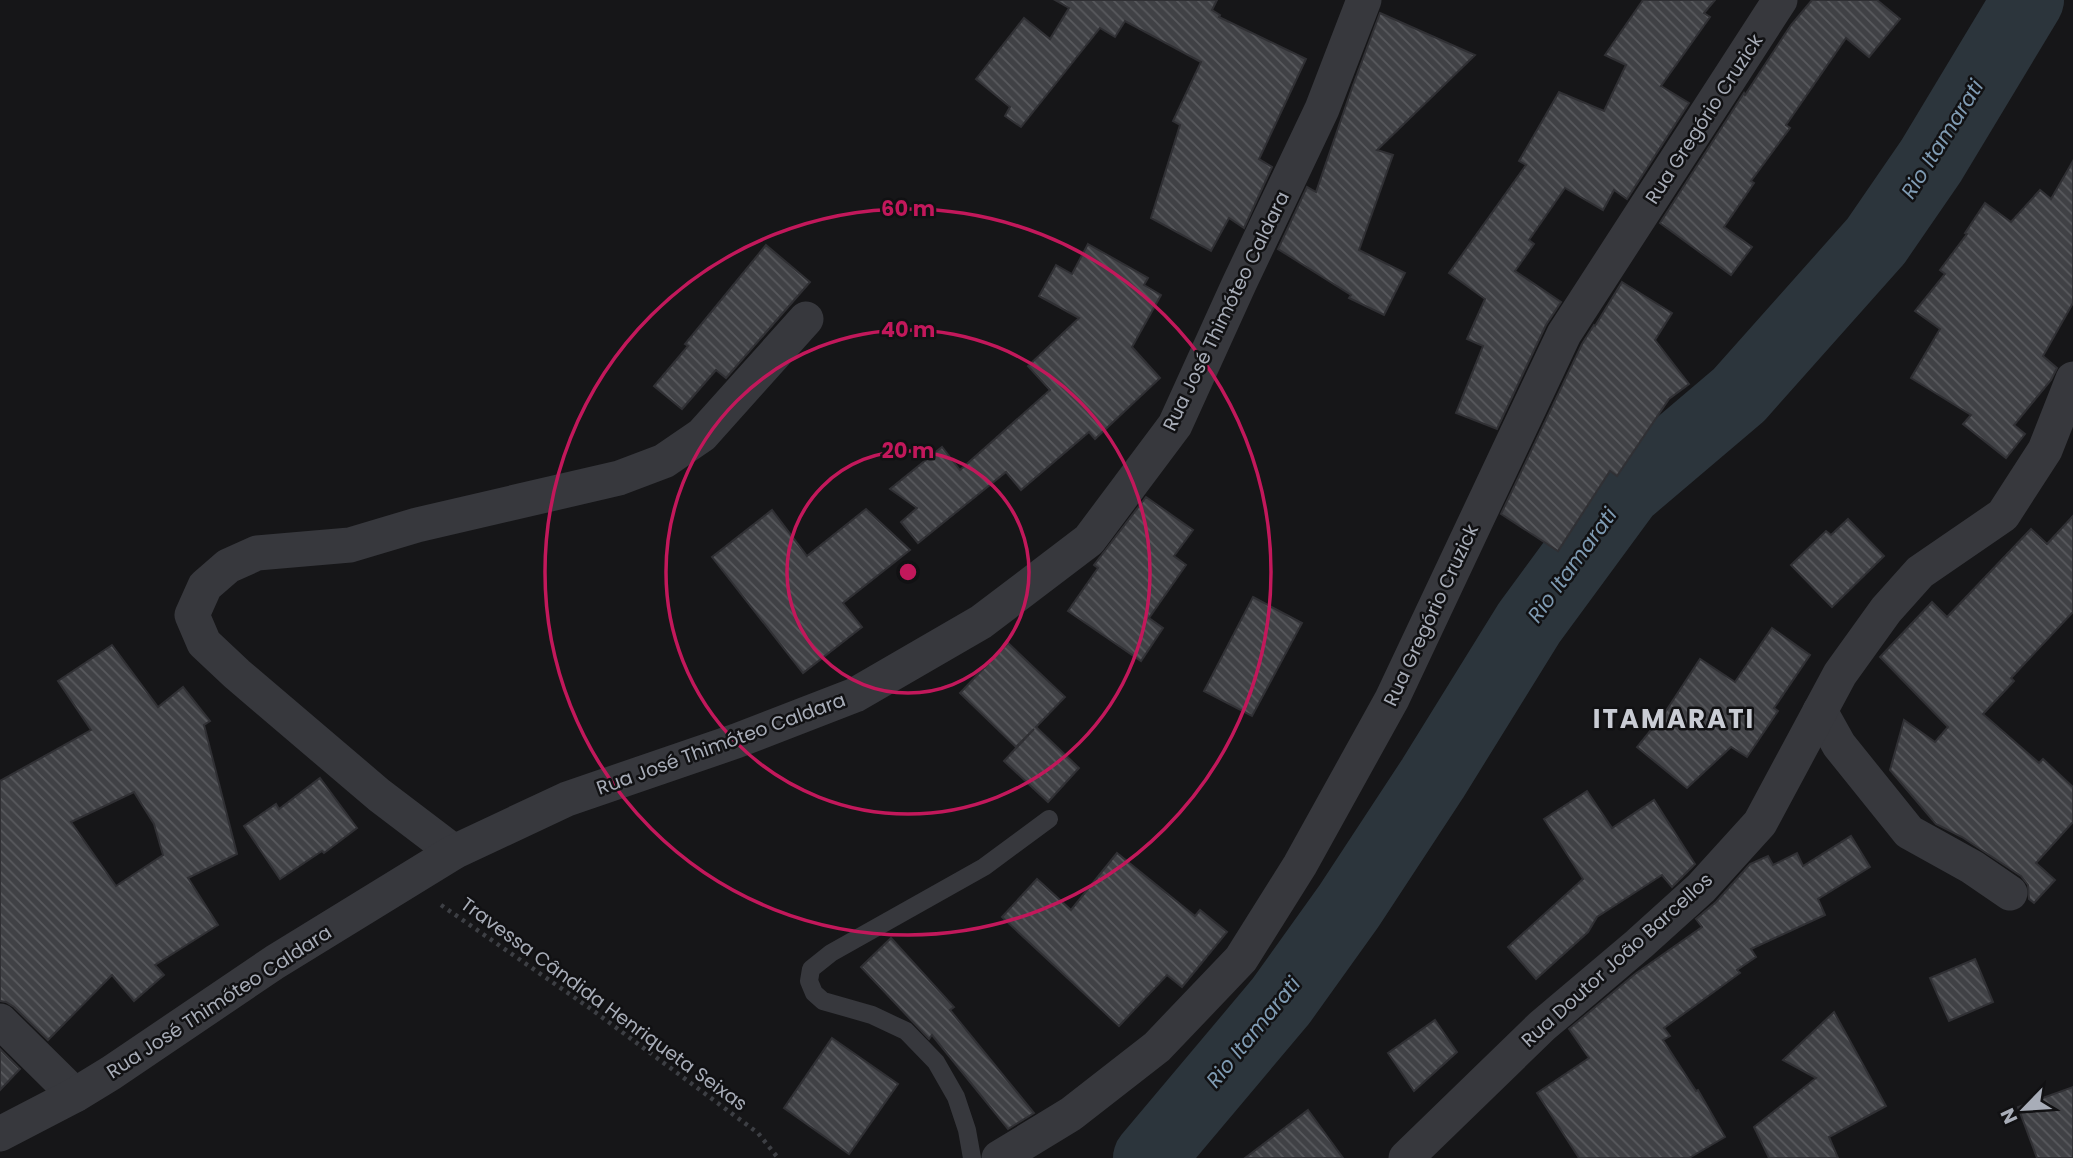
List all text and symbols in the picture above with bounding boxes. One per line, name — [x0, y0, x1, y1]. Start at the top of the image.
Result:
street label: Rua Gregório Cruzick — [1639, 29, 1769, 209]
water label: Rio Itamarati — [1894, 73, 1991, 204]
street label: Rua José Thimóteo Caldara — [1156, 187, 1296, 435]
text: 60 m — [881, 194, 935, 223]
text: 40 m — [881, 315, 935, 344]
text: 20 m — [882, 436, 934, 465]
water label: Rio Itamarati — [1521, 501, 1624, 628]
street label: Rua Gregório Cruzick — [1377, 519, 1485, 710]
centre of rings — [896, 560, 920, 584]
street label: Rua José Thimóteo Caldara — [593, 686, 849, 802]
district label: ITAMARATI — [1593, 701, 1755, 737]
street label: Rua Doutor João Barcellos — [1515, 867, 1719, 1053]
street label: Travessa Cândida Henriqueta Seixas — [455, 891, 753, 1117]
street label: Rua José Thimóteo Caldara — [101, 919, 337, 1085]
water label: Rio Itamarati — [1199, 970, 1307, 1094]
north arrow — [1989, 1074, 2059, 1144]
text: N — [1994, 1104, 2024, 1128]

